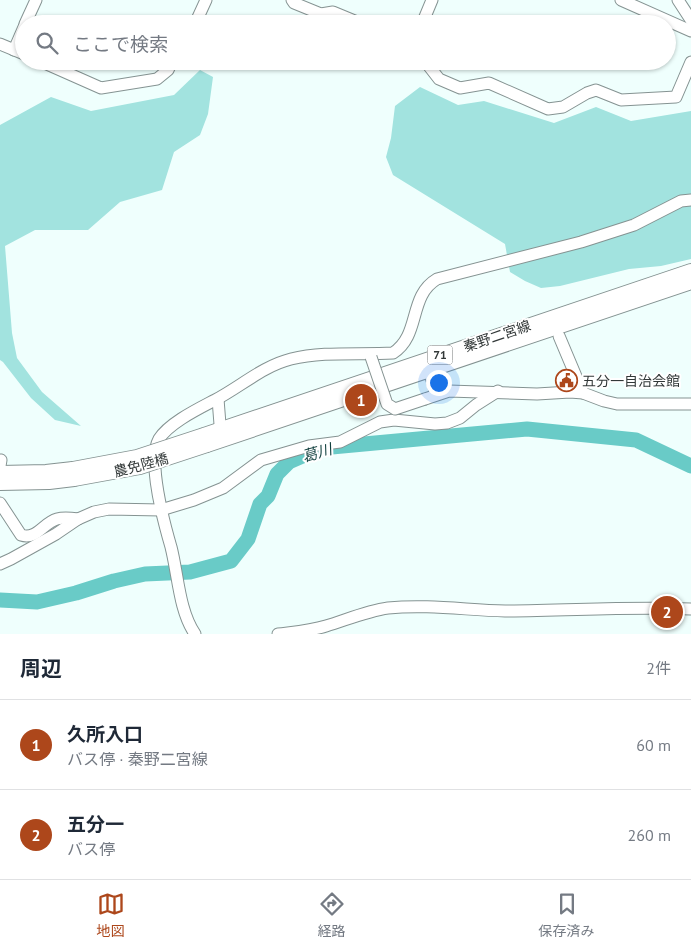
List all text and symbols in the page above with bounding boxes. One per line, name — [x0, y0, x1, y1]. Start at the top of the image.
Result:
search box — [15, 15, 676, 70]
icon: search — [33, 29, 61, 57]
text: ここで検索 — [73, 32, 168, 56]
street label: 秦野二宮線 — [461, 316, 533, 356]
road number: 71 — [428, 346, 452, 364]
public building icon: 五分一自治会館 — [554, 369, 578, 393]
your location — [426, 370, 452, 396]
place label: 五分一自治会館 — [582, 372, 680, 390]
pin: 1 — [345, 381, 377, 419]
water label: 葛川 — [300, 439, 336, 466]
street label: 農免陸橋 — [112, 449, 170, 481]
pin: 2 — [651, 593, 683, 631]
text: 周辺 — [20, 655, 62, 682]
text: 2件 — [646, 658, 671, 678]
text: 久所入口 — [67, 722, 143, 746]
text: 1 — [31, 735, 41, 755]
text: 60 m — [636, 735, 671, 755]
text: バス停 · 秦野二宮線 — [67, 749, 208, 769]
text: 五分一 — [67, 812, 124, 836]
text: 2 — [31, 825, 41, 845]
text: 260 m — [628, 825, 671, 845]
text: バス停 — [67, 839, 115, 859]
tab: 地図 — [97, 890, 125, 940]
tab: 経路 — [318, 890, 346, 940]
tab: 保存済み — [539, 890, 595, 940]

